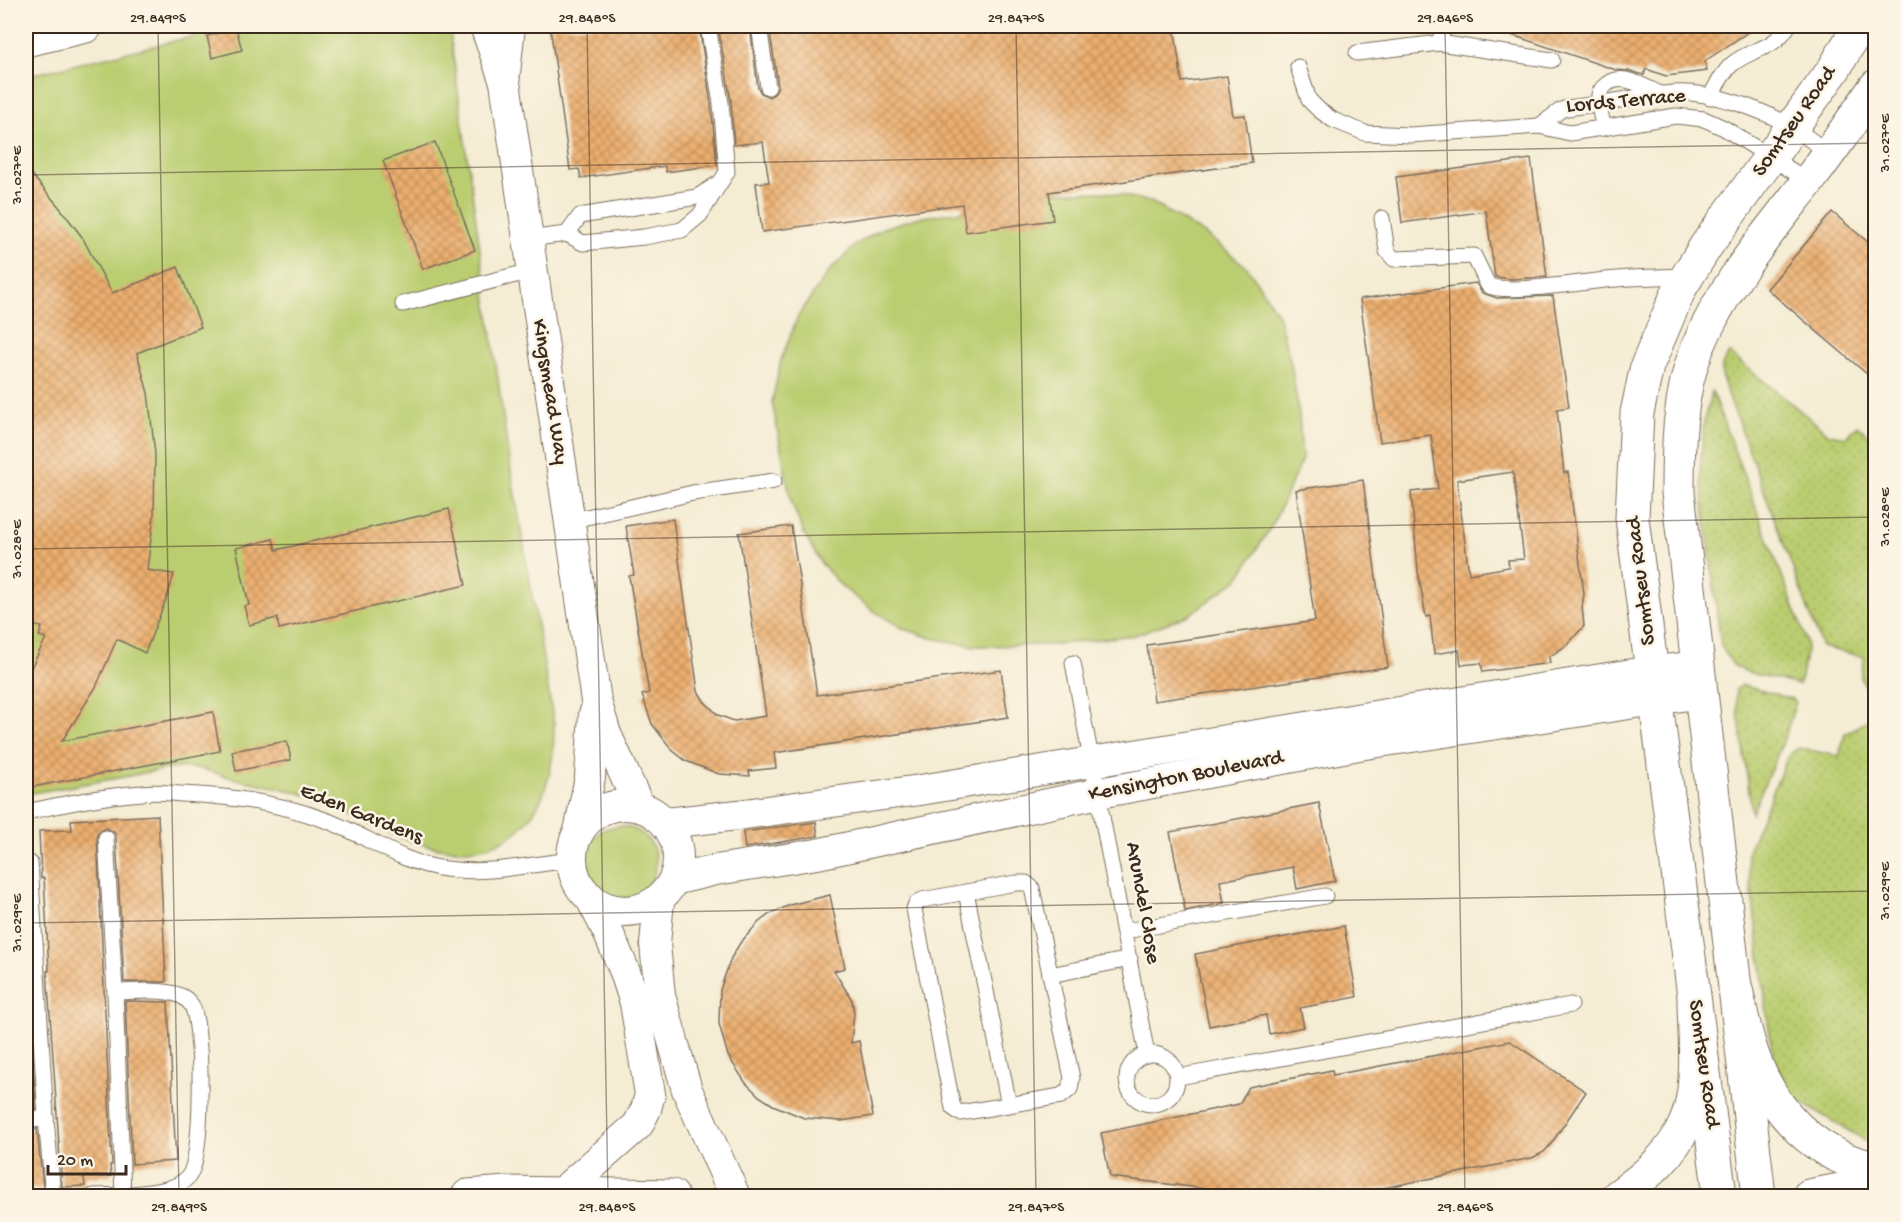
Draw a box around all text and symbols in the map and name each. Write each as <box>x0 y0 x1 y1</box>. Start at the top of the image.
text: 29.849°S <box>130 10 186 28</box>
text: 29.848°S <box>559 10 615 28</box>
text: 29.847°S <box>988 10 1044 28</box>
text: 29.846°S <box>1417 10 1473 28</box>
street label: Somtseu Road <box>1747 60 1844 182</box>
street label: Lords Terrace <box>1565 84 1687 120</box>
text: 31.027°E <box>1877 113 1895 173</box>
text: 31.027°E <box>9 145 27 205</box>
street label: Kingsmead Way <box>525 317 573 467</box>
text: 31.028°E <box>1877 487 1895 547</box>
street label: Somtseu Road <box>1621 513 1663 647</box>
text: 31.028°E <box>9 519 27 579</box>
street label: Kensington Boulevard <box>1087 745 1288 809</box>
street label: Eden Gardens <box>296 779 427 852</box>
street label: Arundel Close <box>1118 840 1166 967</box>
text: 31.029°E <box>1877 861 1895 921</box>
text: 31.029°E <box>9 893 27 953</box>
street label: Somtseu Road <box>1681 998 1725 1132</box>
scale bar <box>48 1138 126 1176</box>
text: 20 m <box>57 1151 93 1172</box>
text: 29.849°S <box>151 1199 207 1217</box>
text: 29.848°S <box>579 1199 635 1217</box>
text: 29.847°S <box>1008 1199 1064 1217</box>
text: 29.846°S <box>1437 1199 1493 1217</box>

